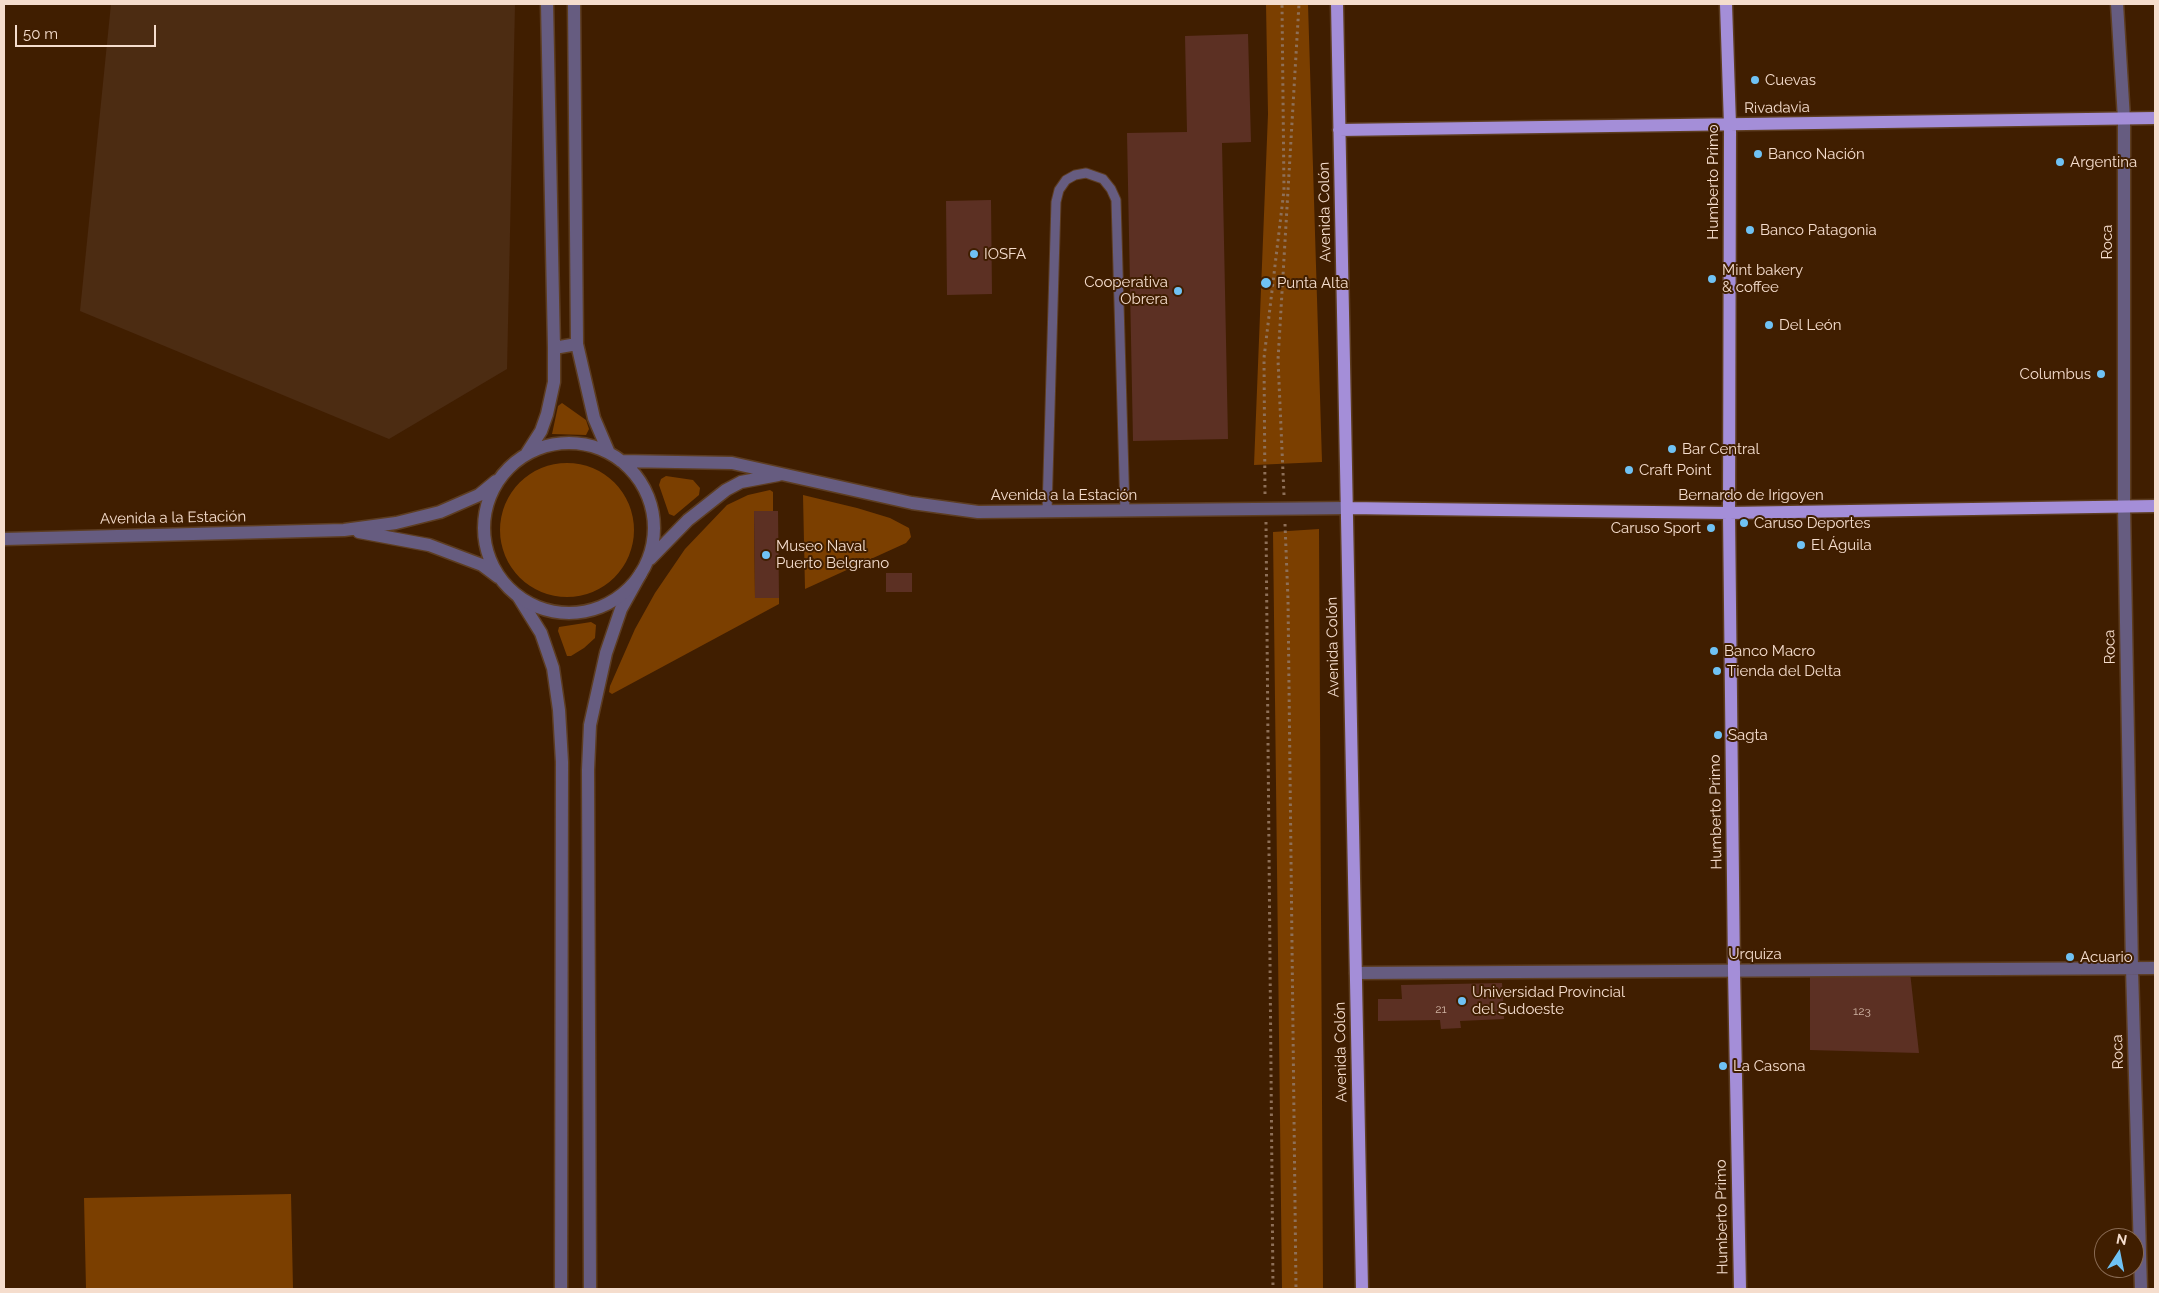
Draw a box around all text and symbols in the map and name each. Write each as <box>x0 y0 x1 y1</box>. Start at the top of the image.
scale bar <box>18 15 159 47</box>
text: 50 m <box>23 25 58 43</box>
place label: Cuevas <box>1765 71 1816 89</box>
marker: Cuevas <box>1749 74 1761 86</box>
street label: Rivadavia <box>1744 98 1810 118</box>
street label: Humberto Primo <box>1704 124 1722 240</box>
place label: Banco Nación <box>1768 145 1865 163</box>
marker: Banco Nación <box>1752 148 1764 160</box>
place label: Argentina <box>2070 153 2137 171</box>
marker: Argentina <box>2054 156 2066 168</box>
street label: Avenida Colón <box>1315 162 1335 262</box>
place label: Banco Patagonia <box>1760 221 1877 239</box>
marker: Banco Patagonia <box>1744 224 1756 236</box>
street label: Roca <box>2098 225 2116 259</box>
place label: IOSFA <box>984 245 1026 263</box>
marker: IOSFA <box>968 248 980 260</box>
place label: Mint bakery & coffee <box>1722 261 1803 296</box>
place label: Cooperativa Obrera <box>1084 273 1168 308</box>
marker: Mint bakery & coffee <box>1706 273 1718 285</box>
place label: Punta Alta <box>1277 274 1348 292</box>
marker: Punta Alta <box>1259 276 1273 290</box>
marker: Cooperativa Obrera <box>1172 285 1184 297</box>
place label: Del León <box>1779 316 1841 334</box>
marker: Del León <box>1763 319 1775 331</box>
place label: Columbus <box>2020 365 2091 383</box>
marker: Columbus <box>2095 368 2107 380</box>
place label: Bar Central <box>1682 440 1760 458</box>
marker: Bar Central <box>1666 443 1678 455</box>
place label: Craft Point <box>1639 461 1712 479</box>
marker: Craft Point <box>1623 464 1635 476</box>
street label: Avenida a la Estación <box>991 486 1137 504</box>
street label: Bernardo de Irigoyen <box>1678 486 1824 504</box>
street label: Avenida a la Estación <box>100 508 246 528</box>
place label: Caruso Deportes <box>1754 514 1871 532</box>
marker: Caruso Deportes <box>1738 517 1750 529</box>
place label: Caruso Sport <box>1611 519 1701 537</box>
marker: Caruso Sport <box>1705 522 1717 534</box>
place label: El Águila <box>1811 536 1872 554</box>
place label: Museo Naval Puerto Belgrano <box>776 537 889 572</box>
marker: El Águila <box>1795 539 1807 551</box>
marker: Museo Naval Puerto Belgrano <box>760 549 772 561</box>
street label: Avenida Colón <box>1323 597 1343 697</box>
street label: Roca <box>2101 629 2119 665</box>
place label: Banco Macro <box>1724 642 1815 660</box>
marker: Banco Macro <box>1708 645 1720 657</box>
place label: Tienda del Delta <box>1727 662 1841 680</box>
marker: Tienda del Delta <box>1711 665 1723 677</box>
place label: Sagta <box>1728 726 1768 744</box>
marker: Sagta <box>1712 729 1724 741</box>
street label: Humberto Primo <box>1706 754 1726 870</box>
street label: Urquiza <box>1728 945 1782 963</box>
place label: Acuario <box>2080 948 2133 966</box>
marker: Acuario <box>2064 951 2076 963</box>
place label: Universidad Provincial del Sudoeste <box>1472 983 1625 1018</box>
marker: Universidad Provincial del Sudoeste <box>1456 995 1468 1007</box>
street label: Avenida Colón <box>1331 1002 1351 1102</box>
house number: 21 <box>1435 1002 1447 1016</box>
house number: 123 <box>1853 1004 1871 1018</box>
street label: Roca <box>2108 1034 2128 1070</box>
place label: La Casona <box>1733 1057 1805 1075</box>
marker: La Casona <box>1717 1060 1729 1072</box>
street label: Humberto Primo <box>1712 1159 1732 1275</box>
north arrow <box>2094 1228 2144 1278</box>
text: N <box>2115 1230 2128 1248</box>

